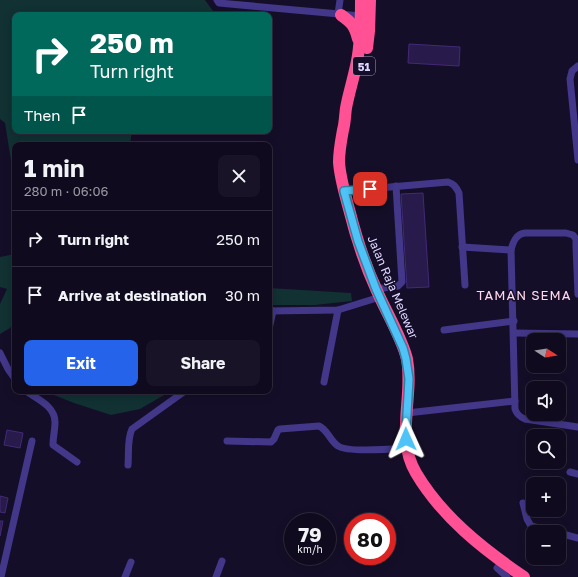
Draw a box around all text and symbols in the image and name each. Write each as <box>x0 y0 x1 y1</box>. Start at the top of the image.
text: 250 m <box>90 26 174 59</box>
icon: right <box>24 28 76 80</box>
road number: 51 <box>353 57 375 75</box>
text: Turn right <box>90 60 174 82</box>
icon: arrive <box>68 104 90 126</box>
text: Then <box>24 106 60 124</box>
text: 1 min <box>24 153 84 182</box>
button: close <box>218 155 260 197</box>
pin <box>353 172 387 206</box>
icon: arrive <box>359 178 381 200</box>
text: 280 m · 06:06 <box>24 183 108 199</box>
icon: right <box>24 228 46 250</box>
text: Turn right <box>58 230 129 248</box>
text: 250 m <box>216 230 260 248</box>
street label: Jalan Raja Melewar <box>364 233 422 341</box>
icon: arrive <box>24 284 46 306</box>
text: Arrive at destination <box>58 286 207 304</box>
text: 30 m <box>225 286 260 304</box>
district label: TAMAN SEMA <box>477 287 571 303</box>
north arrow <box>526 333 566 373</box>
map controls <box>526 333 566 565</box>
button: Exit <box>24 340 138 386</box>
button: Share <box>146 340 260 386</box>
button: sound <box>526 381 566 421</box>
position arrow <box>385 418 427 460</box>
button: search <box>526 429 566 469</box>
button: + <box>526 477 566 517</box>
speed limit sign: 80 <box>344 513 396 565</box>
text: 79 <box>298 522 322 546</box>
button: − <box>526 525 566 565</box>
text: km/h <box>297 543 323 555</box>

